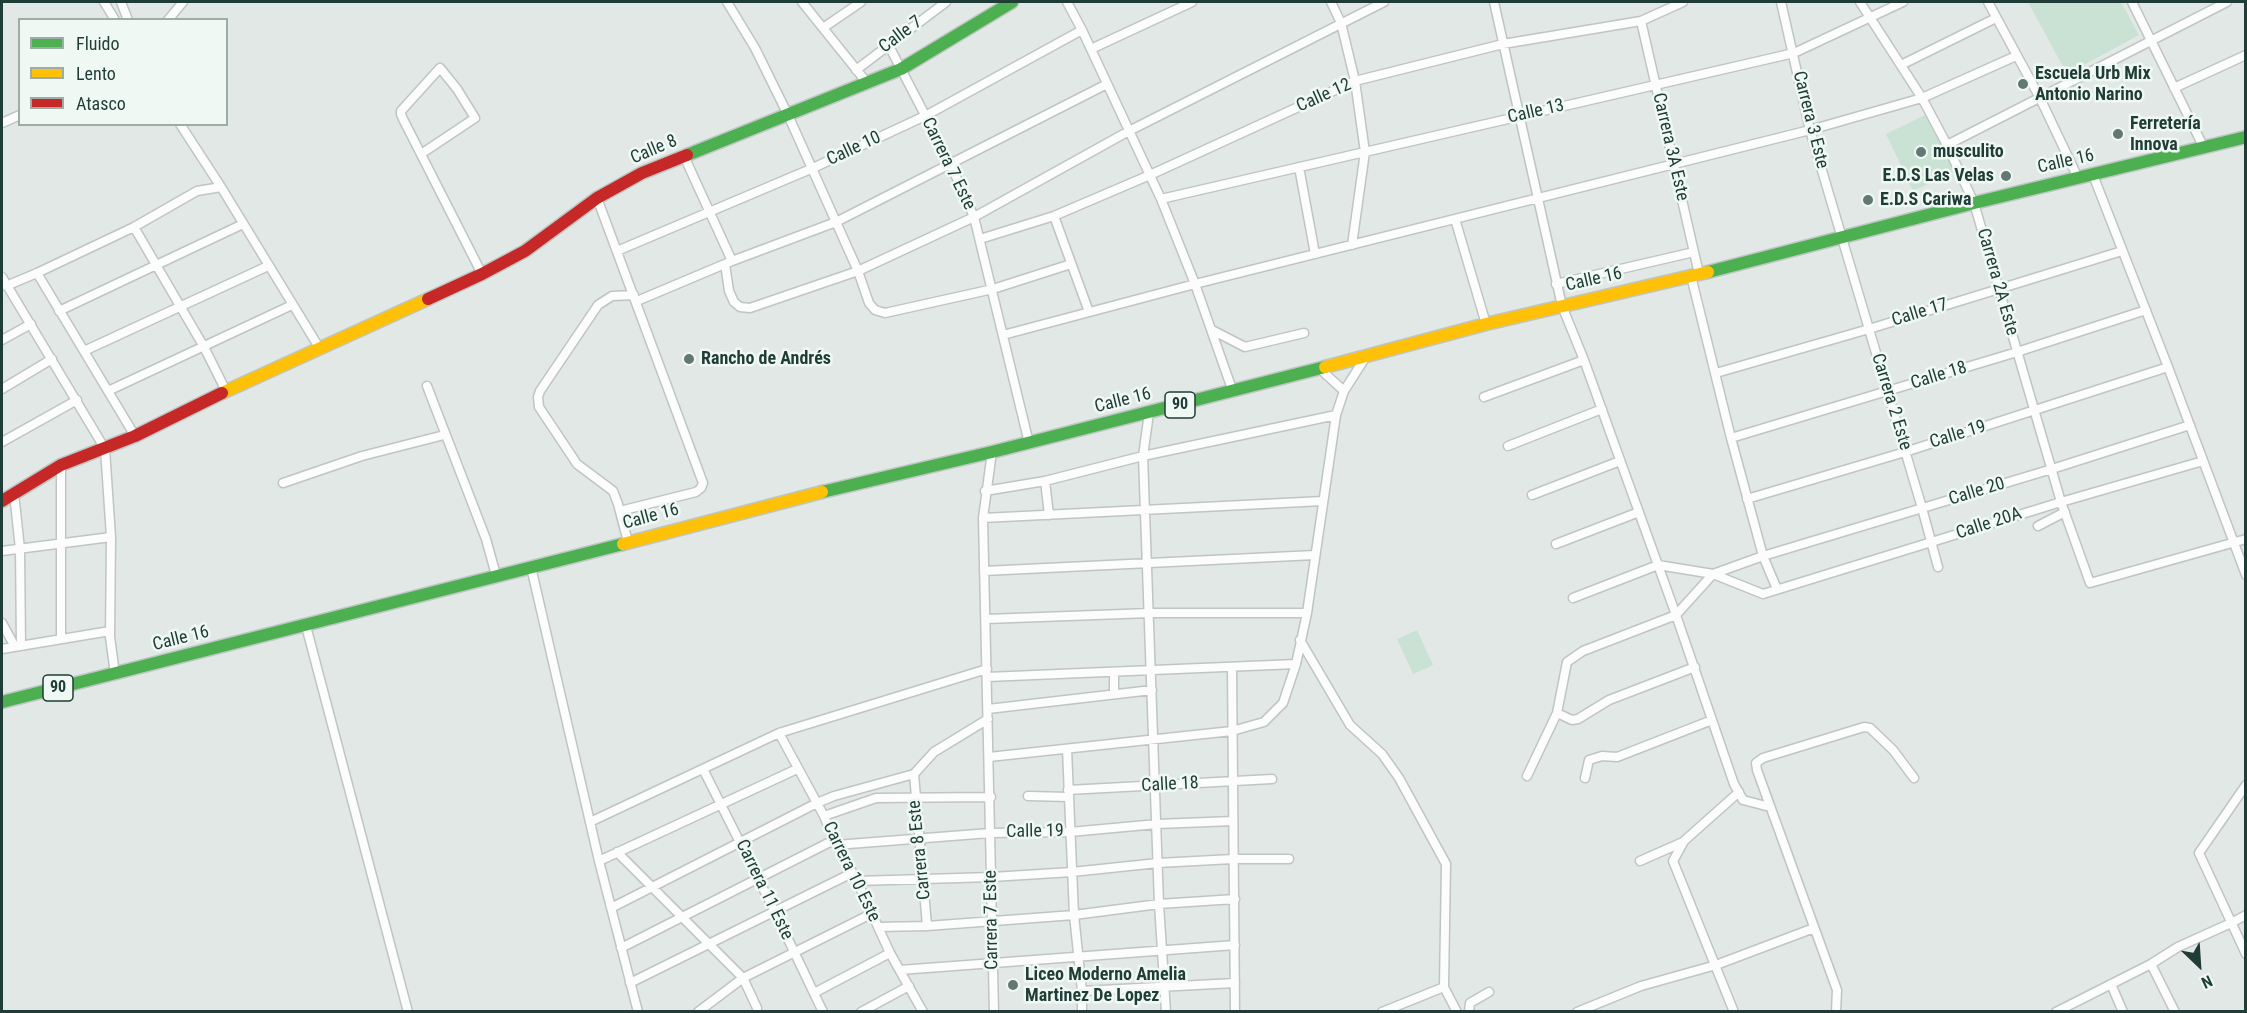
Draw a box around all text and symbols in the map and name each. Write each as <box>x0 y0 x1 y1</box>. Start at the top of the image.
street label: Calle 7 <box>875 12 927 58</box>
legend <box>18 18 228 126</box>
text: Fluido <box>76 33 120 54</box>
text: Lento <box>76 63 116 84</box>
place label: Escuela Urb Mix Antonio Narino <box>2035 63 2151 106</box>
street label: Carrera 3 Este <box>1787 69 1833 171</box>
street label: Calle 12 <box>1293 74 1355 118</box>
marker: Escuela Urb Mix Antonio Narino <box>2016 77 2030 91</box>
street label: Carrera 3A Este <box>1647 91 1693 203</box>
text: Atasco <box>76 93 126 114</box>
street label: Calle 13 <box>1506 95 1566 129</box>
place label: Ferretería Innova <box>2130 113 2201 156</box>
street label: Carrera 7 Este <box>916 114 980 214</box>
street label: Calle 10 <box>823 127 885 171</box>
marker: Ferretería Innova <box>2111 127 2125 141</box>
street label: Calle 8 <box>627 131 681 169</box>
place label: musculito <box>1933 141 2004 163</box>
marker: musculito <box>1914 145 1928 159</box>
street label: Calle 16 <box>2036 145 2096 179</box>
place label: E.D.S Las Velas <box>1883 165 1994 187</box>
marker: E.D.S Las Velas <box>1999 169 2013 183</box>
place label: E.D.S Cariwa <box>1880 189 1971 211</box>
marker: E.D.S Cariwa <box>1861 193 1875 207</box>
street label: Carrera 2A Este <box>1971 226 2023 338</box>
street label: Calle 16 <box>1564 263 1624 297</box>
street label: Calle 17 <box>1889 294 1951 332</box>
place label: Rancho de Andrés <box>701 348 831 370</box>
street label: Carrera 2 Este <box>1866 351 1916 453</box>
marker: Rancho de Andrés <box>682 352 696 366</box>
street label: Calle 18 <box>1908 357 1970 395</box>
street label: Calle 16 <box>1093 384 1153 418</box>
road number: 90 <box>1165 392 1195 418</box>
street label: Calle 19 <box>1927 416 1989 454</box>
street label: Calle 20 <box>1946 473 2008 511</box>
street label: Calle 16 <box>620 499 682 535</box>
street label: Calle 20A <box>1953 503 2025 545</box>
street label: Calle 16 <box>151 622 211 656</box>
road number: 90 <box>43 675 73 701</box>
street label: Calle 18 <box>1141 773 1199 797</box>
street label: Carrera 8 Este <box>904 799 936 901</box>
street label: Carrera 10 Este <box>817 818 885 926</box>
street label: Calle 19 <box>1006 821 1064 843</box>
street label: Carrera 11 Este <box>730 836 798 944</box>
street label: Carrera 7 Este <box>980 870 1004 970</box>
north arrow <box>2169 935 2229 995</box>
place label: Liceo Moderno Amelia Martinez De Lopez <box>1025 964 1186 1006</box>
text: N <box>2198 971 2215 992</box>
marker: Liceo Moderno Amelia Martinez De Lopez <box>1006 978 1020 992</box>

